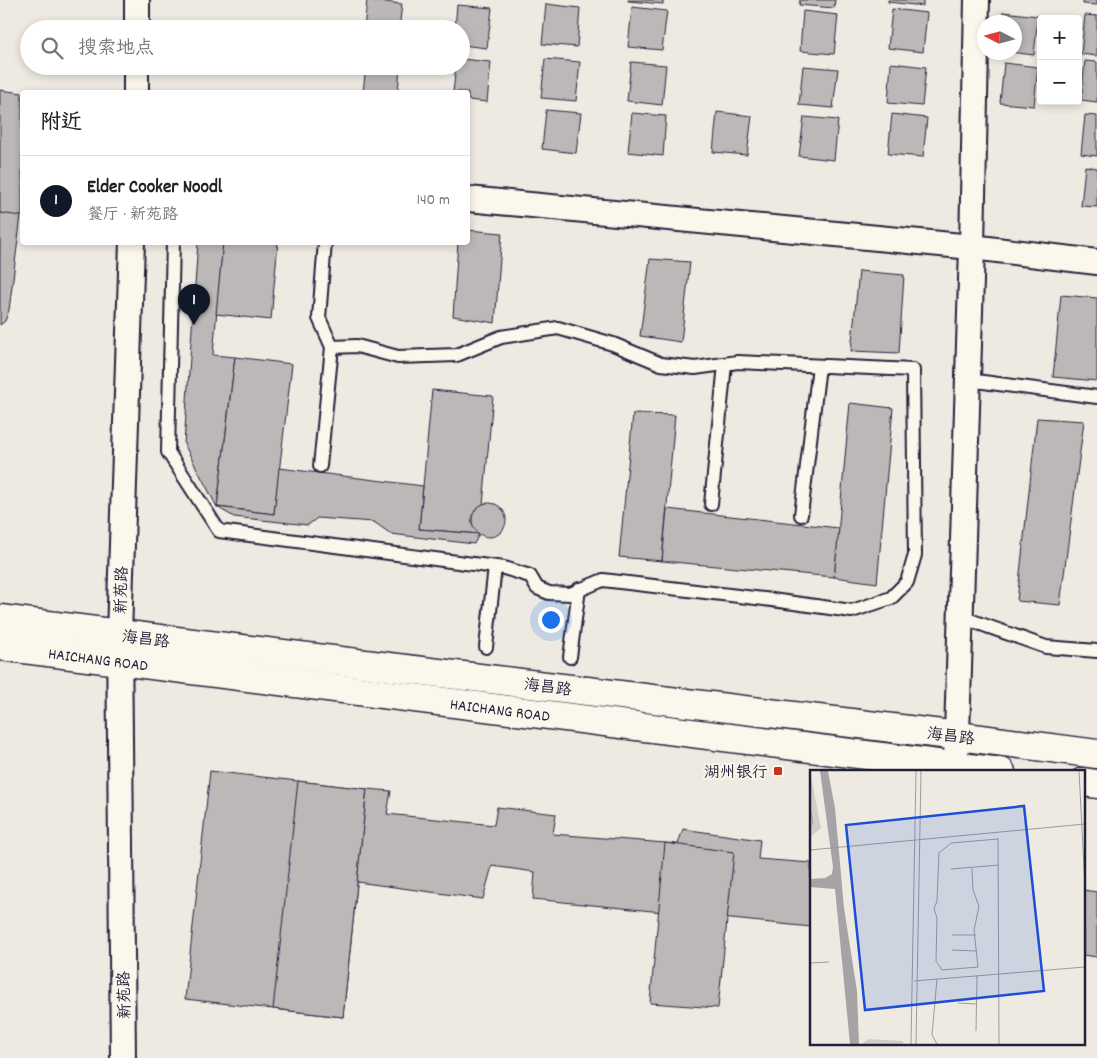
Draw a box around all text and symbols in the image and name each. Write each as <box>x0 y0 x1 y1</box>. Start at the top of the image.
north arrow <box>977 15 1022 60</box>
map controls <box>1037 15 1082 105</box>
button: + <box>1037 15 1082 60</box>
search box <box>20 20 470 75</box>
icon: search <box>38 34 66 62</box>
text: 搜索地点 <box>78 36 154 63</box>
button: − <box>1037 60 1082 105</box>
text: 附近 <box>40 109 82 139</box>
text: Elder Cooker Noodl <box>87 175 222 202</box>
text: 1 <box>54 189 58 212</box>
text: 140 m <box>416 189 450 212</box>
text: 餐厅 · 新苑路 <box>87 204 178 227</box>
pin: 1 <box>178 284 210 325</box>
street label: 新苑路 <box>110 566 135 614</box>
your location <box>538 607 564 633</box>
street label: 海昌路 <box>120 626 171 655</box>
street label: HAICHANG ROAD <box>47 643 149 679</box>
street label: 海昌路 <box>522 674 573 703</box>
street label: HAICHANG ROAD <box>448 694 551 729</box>
street label: 海昌路 <box>925 723 976 752</box>
place label: 湖州银行 <box>704 762 768 785</box>
marker: 湖州银行 <box>772 765 784 777</box>
inset map <box>810 770 1084 1046</box>
street label: 新苑路 <box>114 971 137 1019</box>

